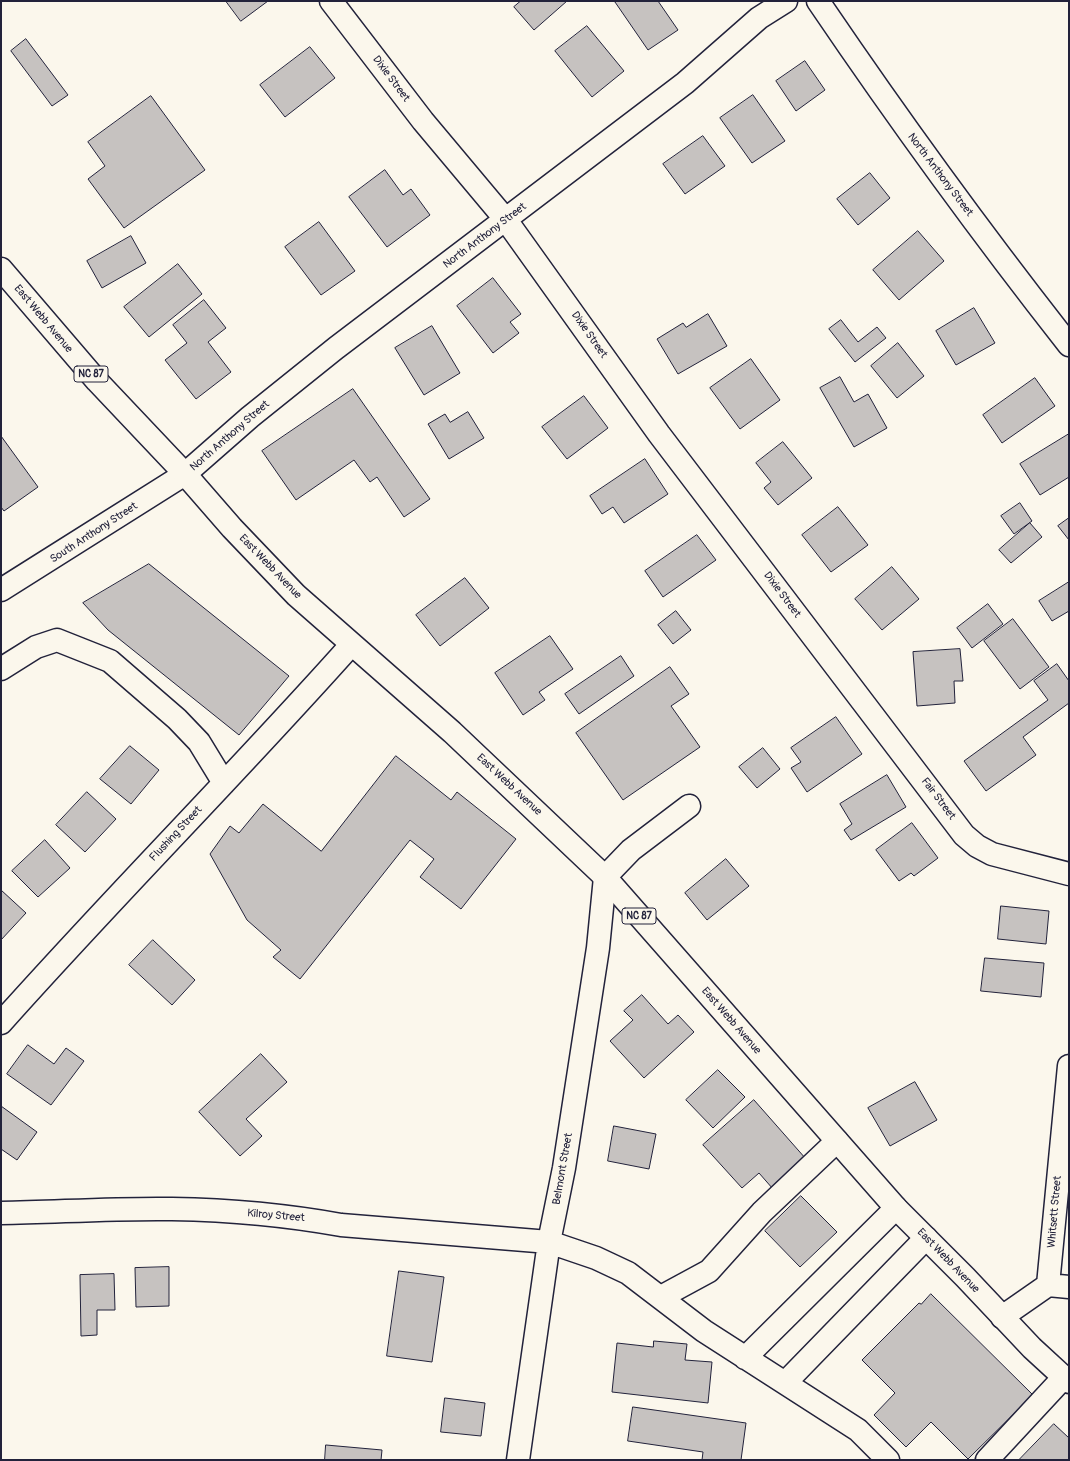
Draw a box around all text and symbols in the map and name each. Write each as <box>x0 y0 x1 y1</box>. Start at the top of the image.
street label: Dixie Street <box>369 53 413 105</box>
street label: North Anthony Street <box>904 131 976 219</box>
street label: North Anthony Street <box>441 200 529 272</box>
street label: East Webb Avenue <box>11 282 75 356</box>
street label: Dixie Street <box>568 309 610 361</box>
road number: NC 87 <box>74 366 108 382</box>
street label: North Anthony Street <box>188 398 272 474</box>
street label: South Anthony Street <box>48 500 140 566</box>
street label: East Webb Avenue <box>236 532 304 602</box>
street label: Dixie Street <box>760 569 804 621</box>
street label: East Webb Avenue <box>474 751 544 819</box>
street label: Fair Street <box>918 775 958 823</box>
street label: Flushing Street <box>147 804 205 864</box>
road number: NC 87 <box>622 908 656 924</box>
street label: East Webb Avenue <box>698 985 764 1057</box>
street label: Belmont Street <box>550 1132 576 1206</box>
street label: Whitsett Street <box>1045 1175 1065 1249</box>
street label: Kilroy Street <box>247 1207 305 1225</box>
street label: East Webb Avenue <box>914 1226 982 1296</box>

